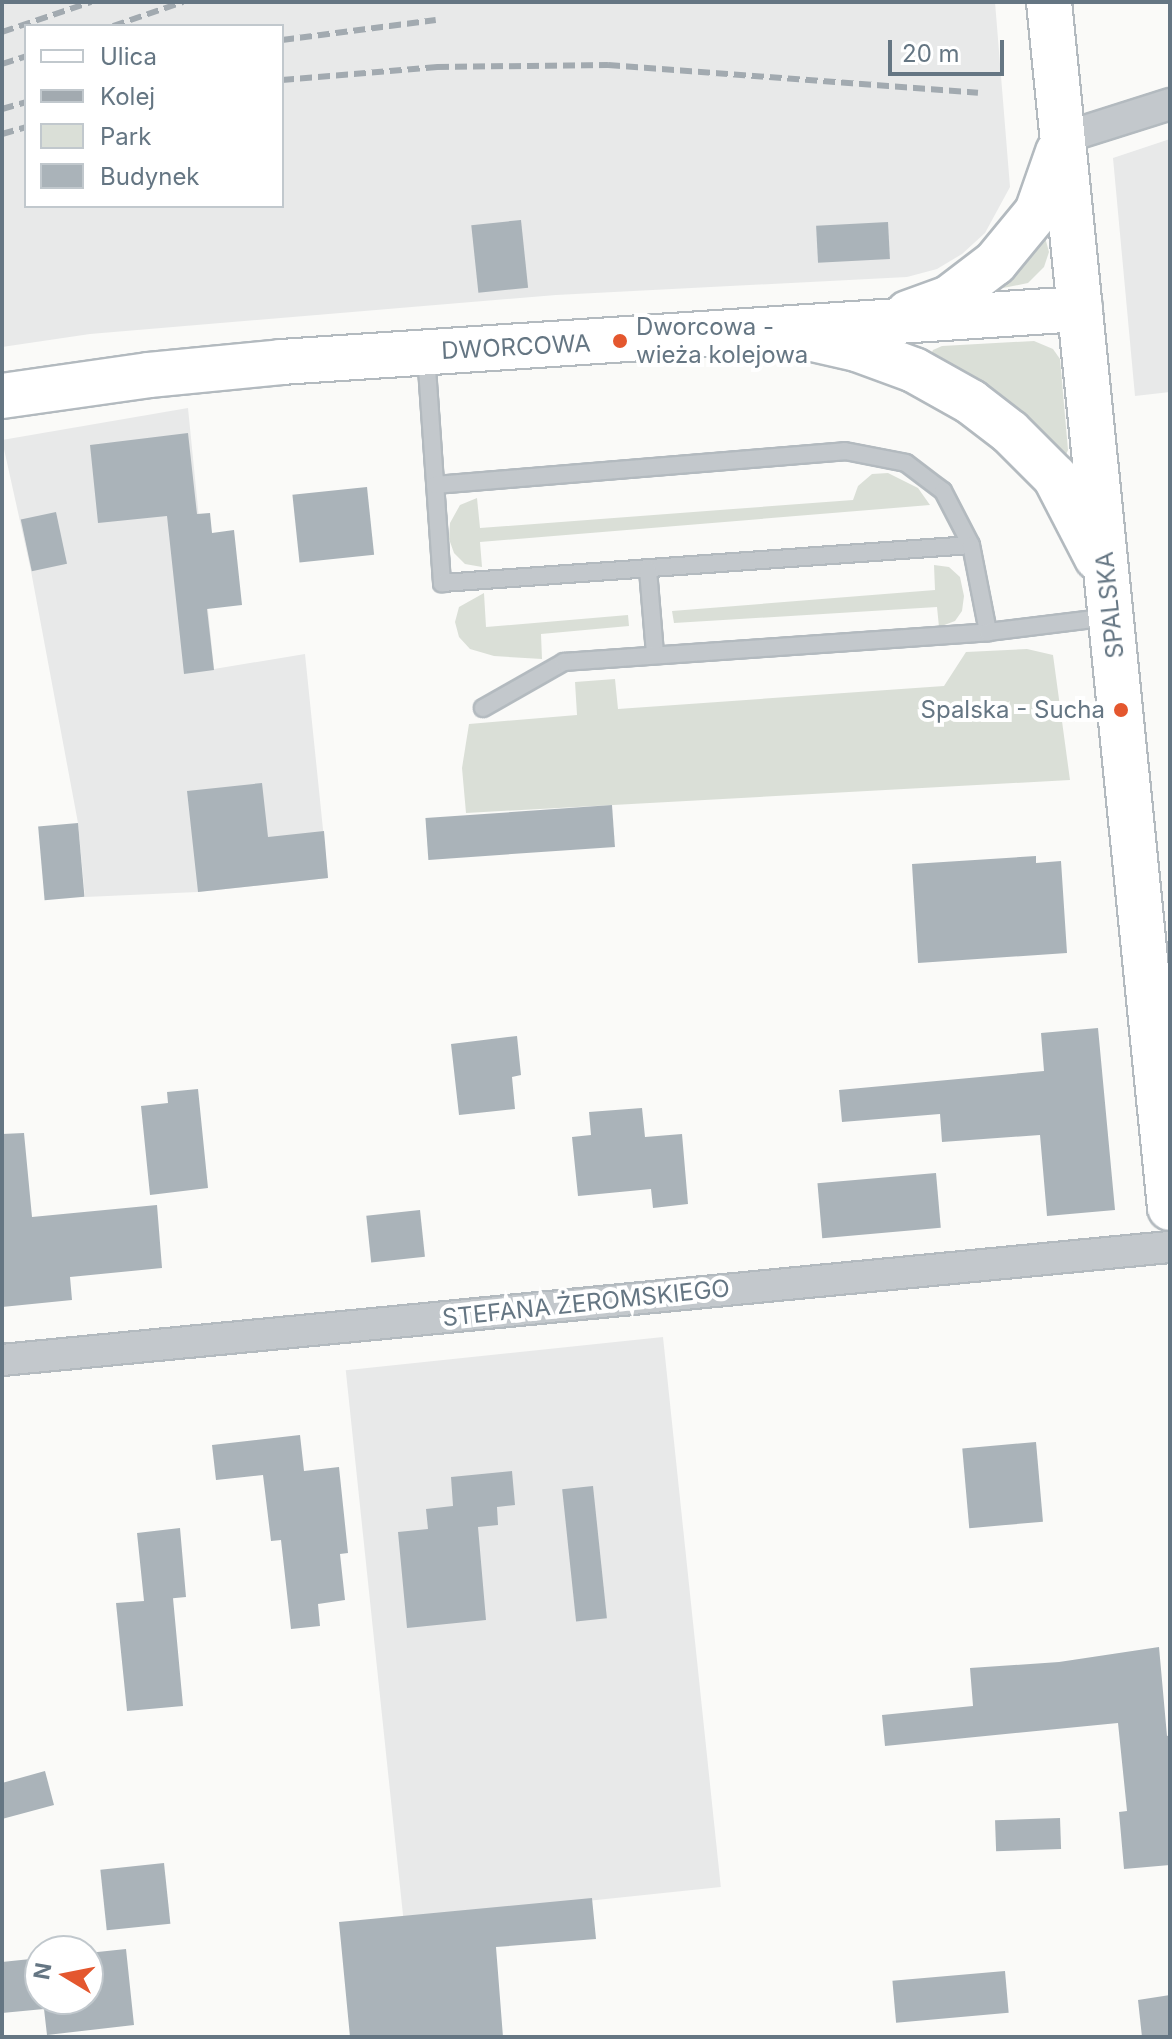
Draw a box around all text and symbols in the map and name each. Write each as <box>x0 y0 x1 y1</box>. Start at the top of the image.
legend <box>24 24 284 208</box>
scale bar <box>892 24 1008 74</box>
text: 20 m <box>902 39 960 68</box>
text: Ulica <box>100 42 157 71</box>
text: Kolej <box>100 82 155 111</box>
text: Park <box>100 122 151 151</box>
text: Budynek <box>100 162 200 191</box>
place label: Dworcowa - wieża kolejowa <box>636 313 808 369</box>
street label: DWORCOWA <box>441 329 591 365</box>
marker: Dworcowa - wieża kolejowa <box>611 332 629 350</box>
street label: SPALSKA <box>1090 550 1130 660</box>
place label: Spalska - Sucha <box>921 696 1105 724</box>
marker: Spalska - Sucha <box>1112 701 1130 719</box>
street label: STEFANA ŻEROMSKIEGO <box>441 1274 731 1332</box>
north arrow <box>24 1935 104 2015</box>
text: N <box>28 1961 57 1982</box>

